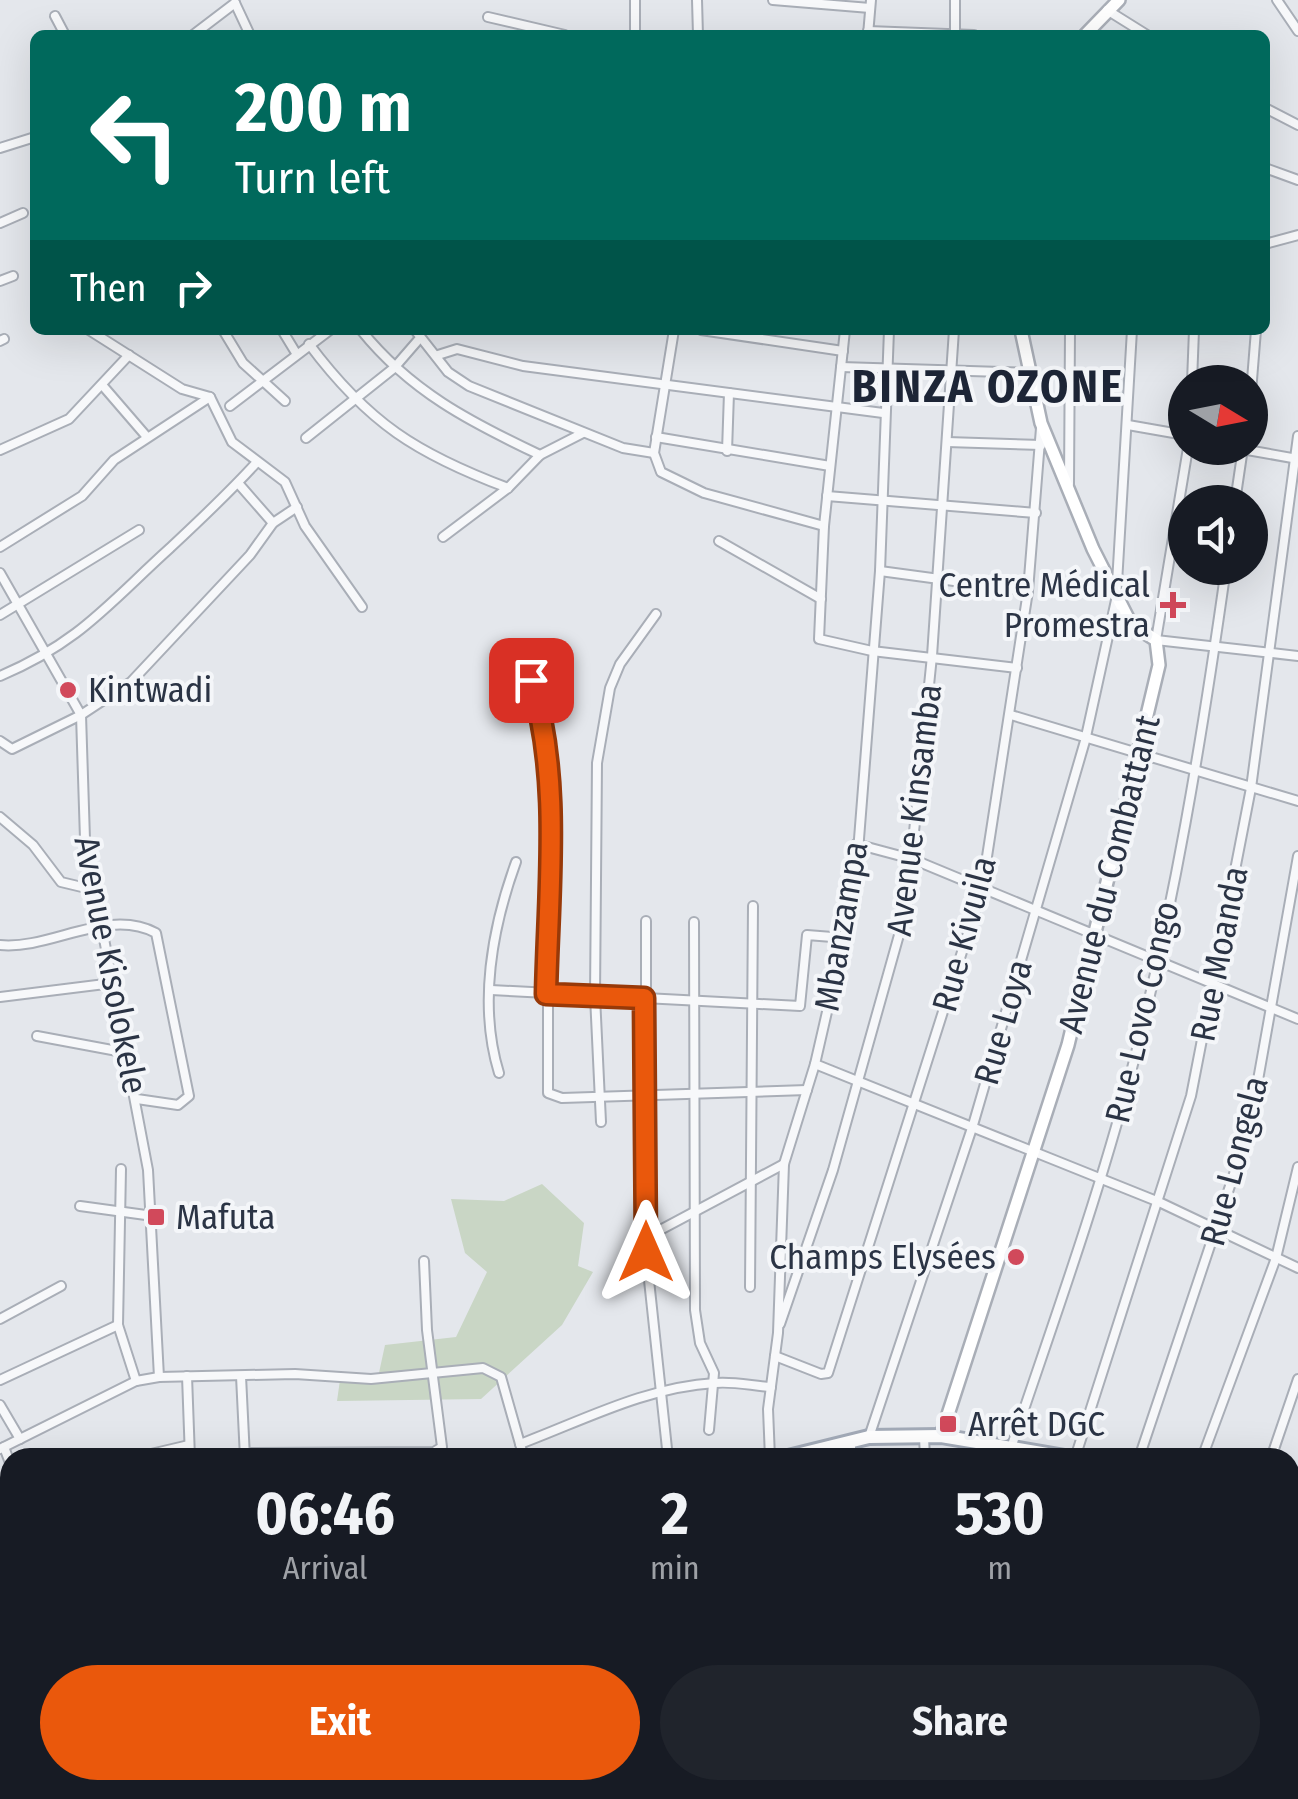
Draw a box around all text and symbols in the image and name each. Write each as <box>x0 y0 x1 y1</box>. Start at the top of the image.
text: 200 m <box>235 66 412 150</box>
icon: left <box>70 70 200 200</box>
text: Turn left <box>235 151 390 205</box>
icon: right <box>166 260 221 315</box>
text: Then <box>70 265 146 311</box>
district label: BINZA OZONE <box>852 360 1124 414</box>
north arrow <box>1168 365 1268 465</box>
map controls <box>1168 365 1268 585</box>
button: sound <box>1168 485 1268 585</box>
place label: Centre Médical Promestra <box>939 564 1150 646</box>
marker: Centre Médical Promestra <box>1160 592 1186 618</box>
pin <box>489 638 574 723</box>
icon: arrive <box>504 653 559 708</box>
place label: Kintwadi <box>88 669 212 711</box>
marker: Kintwadi <box>57 679 79 701</box>
street label: Avenue Kinsamba <box>878 682 950 938</box>
street label: Avenue du Combattant <box>1049 710 1169 1037</box>
street label: Avenue Kisolokele <box>65 833 157 1097</box>
street label: Mbanzampa <box>805 838 877 1014</box>
street label: Rue Kivuila <box>923 852 1005 1016</box>
street label: Rue Moanda <box>1181 863 1257 1045</box>
street label: Rue Lovo Congo <box>1096 897 1188 1127</box>
street label: Rue Loya <box>965 955 1041 1089</box>
street label: Rue Longela <box>1191 1072 1277 1250</box>
place label: Mafuta <box>176 1196 275 1238</box>
position arrow <box>594 1200 698 1304</box>
marker: Mafuta <box>145 1206 167 1228</box>
place label: Champs Elysées <box>769 1236 996 1278</box>
marker: Champs Elysées <box>1005 1246 1027 1268</box>
place label: Arrêt DGC <box>968 1403 1105 1445</box>
marker: Arrêt DGC <box>937 1413 959 1435</box>
text: 06:46 <box>255 1478 395 1550</box>
text: 2 <box>661 1478 689 1550</box>
text: 530 <box>955 1478 1045 1550</box>
text: Arrival <box>283 1549 367 1587</box>
text: min <box>650 1549 700 1587</box>
text: m <box>988 1549 1012 1587</box>
button: Exit <box>40 1665 640 1780</box>
button: Share <box>660 1665 1260 1780</box>

